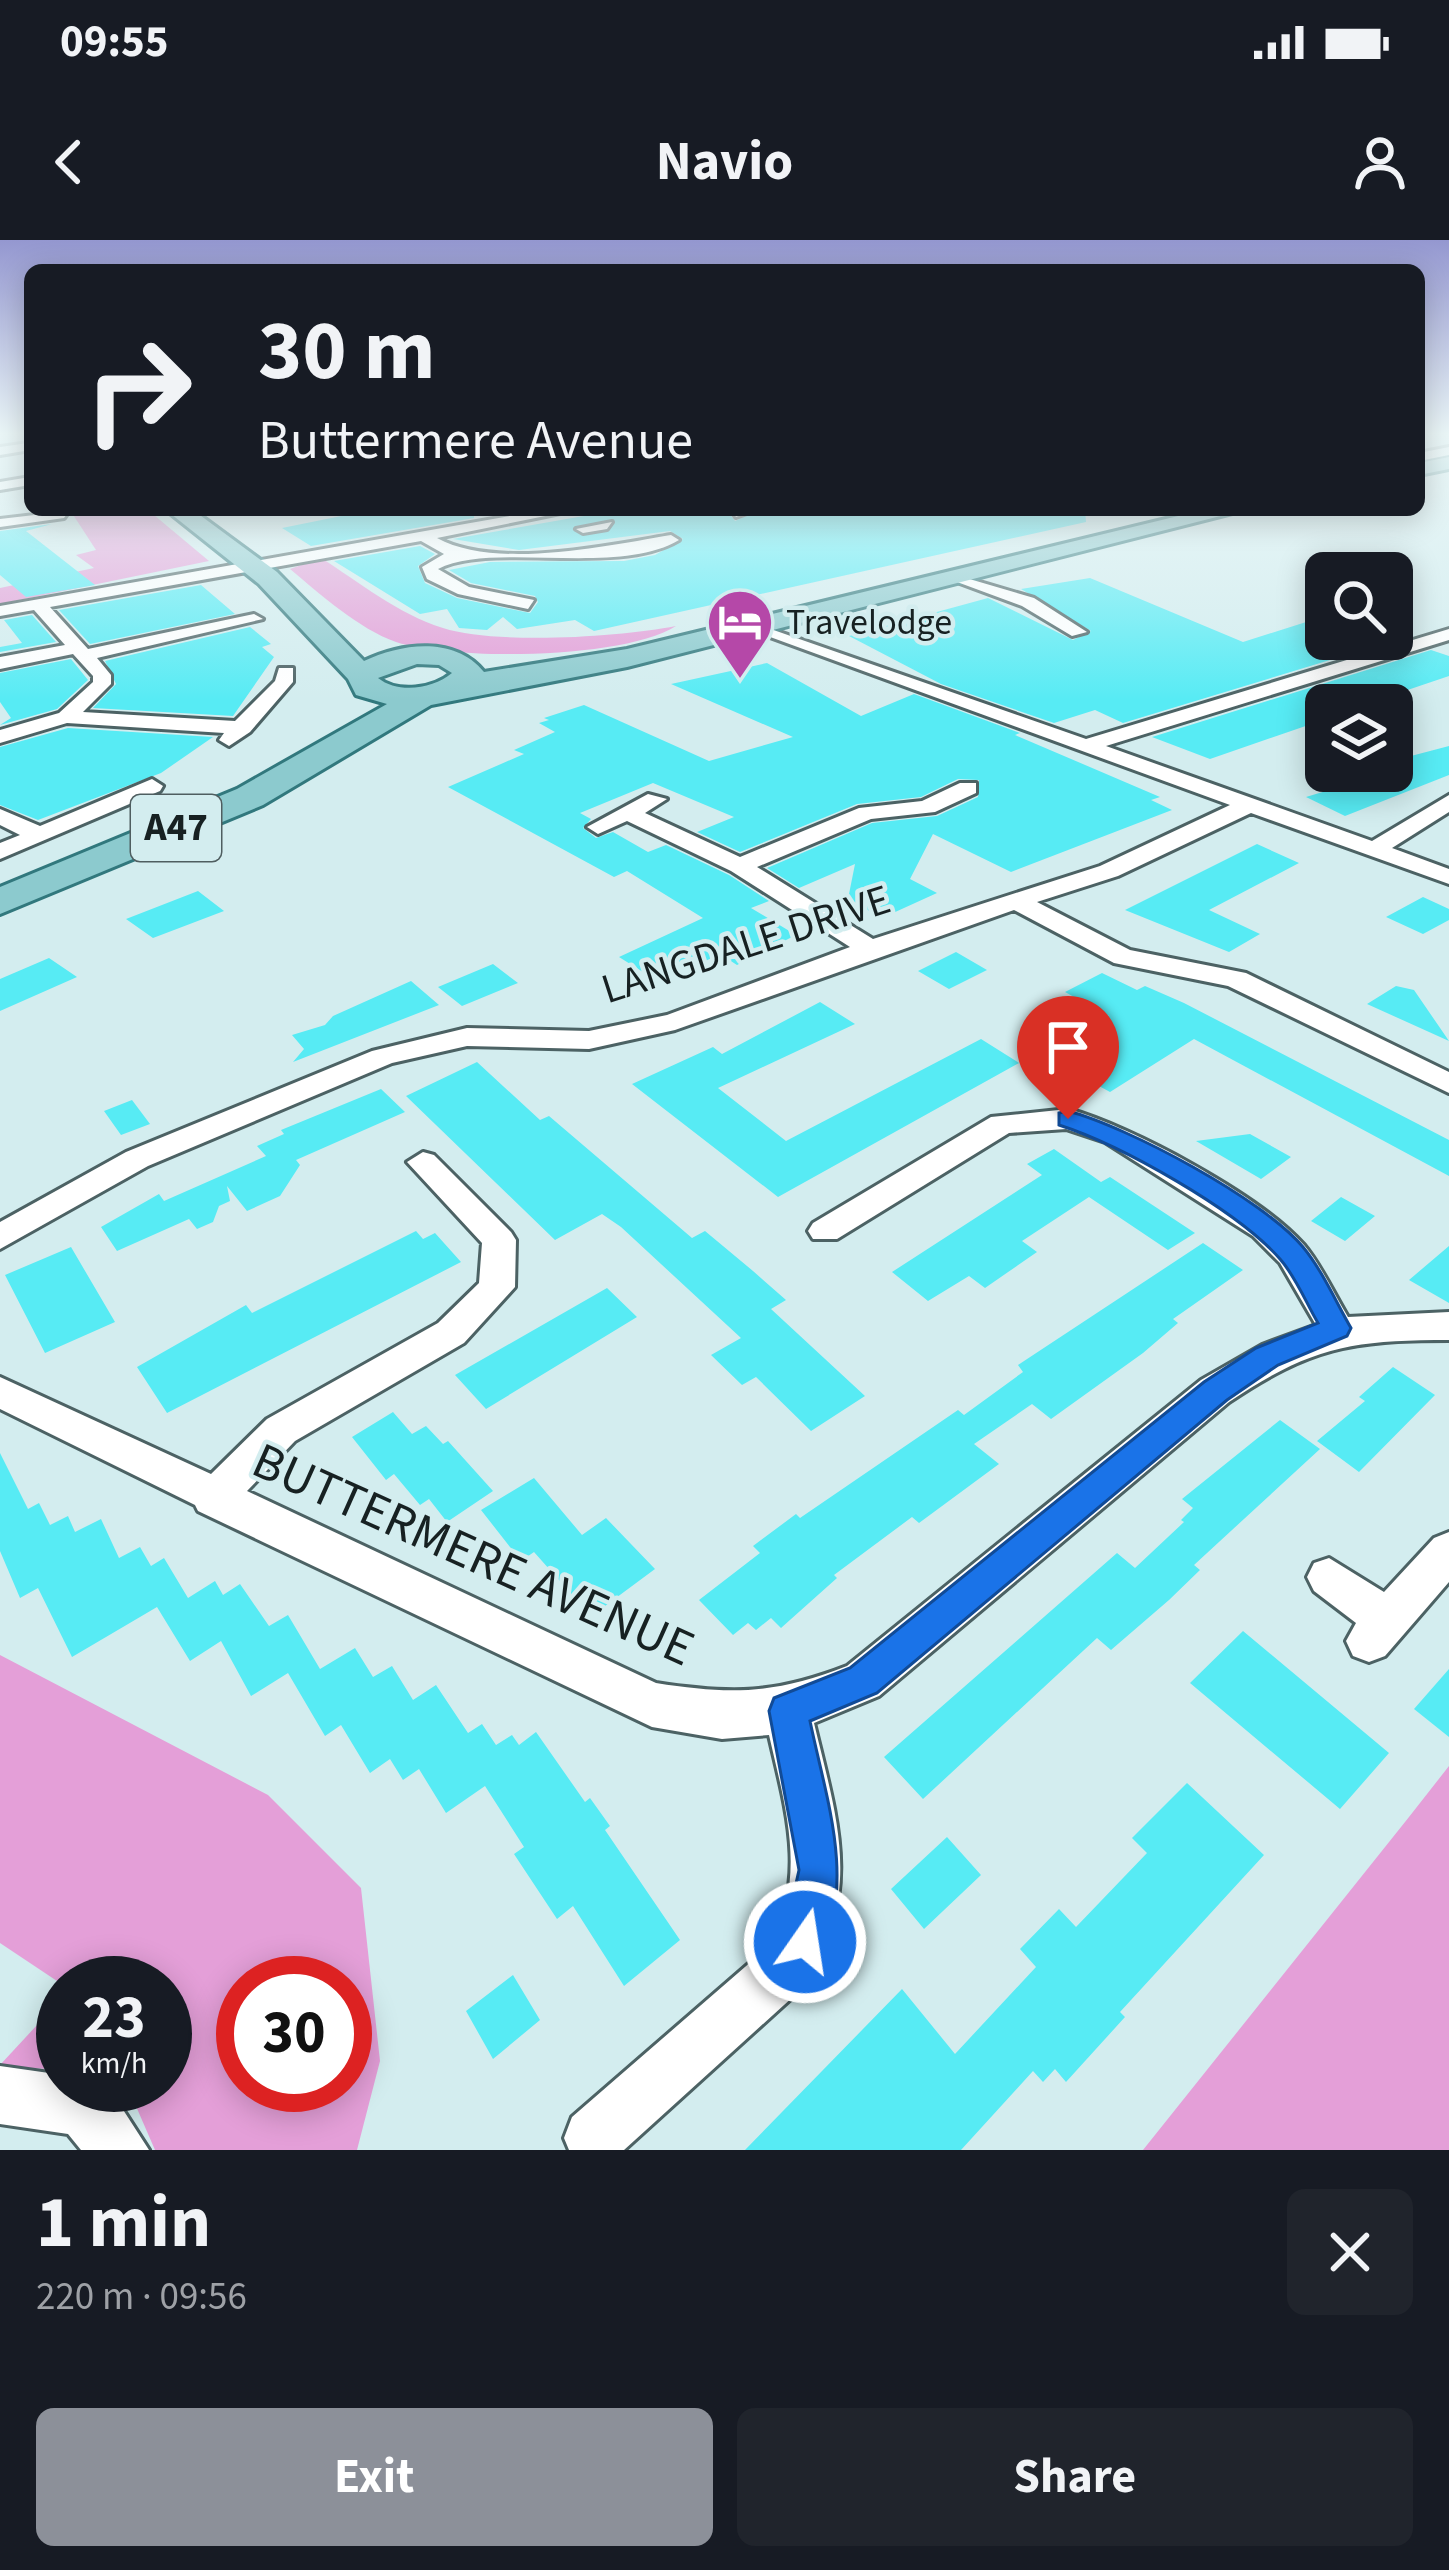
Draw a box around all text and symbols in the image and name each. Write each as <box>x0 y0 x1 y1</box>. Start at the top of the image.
text: 09:55 <box>60 10 169 74</box>
text: Navio <box>656 124 793 201</box>
icon: back <box>36 129 102 195</box>
icon: person <box>1347 129 1413 195</box>
text: 30 m <box>258 292 436 412</box>
icon: right <box>60 312 216 468</box>
text: Buttermere Avenue <box>258 403 693 480</box>
map controls <box>1305 552 1413 792</box>
button: search <box>1305 552 1413 660</box>
hotel icon: Travelodge <box>705 587 775 681</box>
place label: Travelodge <box>786 597 952 648</box>
button: layers <box>1305 684 1413 792</box>
road number: A47 <box>131 795 221 861</box>
street label: LANGDALE DRIVE <box>594 870 898 1020</box>
pin <box>1017 996 1119 1119</box>
icon: arrive <box>1035 1014 1101 1080</box>
street label: BUTTERMERE AVENUE <box>241 1425 705 1685</box>
position arrow <box>742 1879 868 2005</box>
speed limit sign: 30 <box>216 1956 372 2112</box>
text: 23 <box>82 1976 146 2061</box>
text: km/h <box>81 2042 147 2085</box>
text: 1 min <box>36 2172 211 2275</box>
button: close <box>1287 2189 1413 2315</box>
text: 220 m · 09:56 <box>36 2269 247 2325</box>
button: Exit <box>36 2408 713 2546</box>
button: Share <box>737 2408 1413 2546</box>

